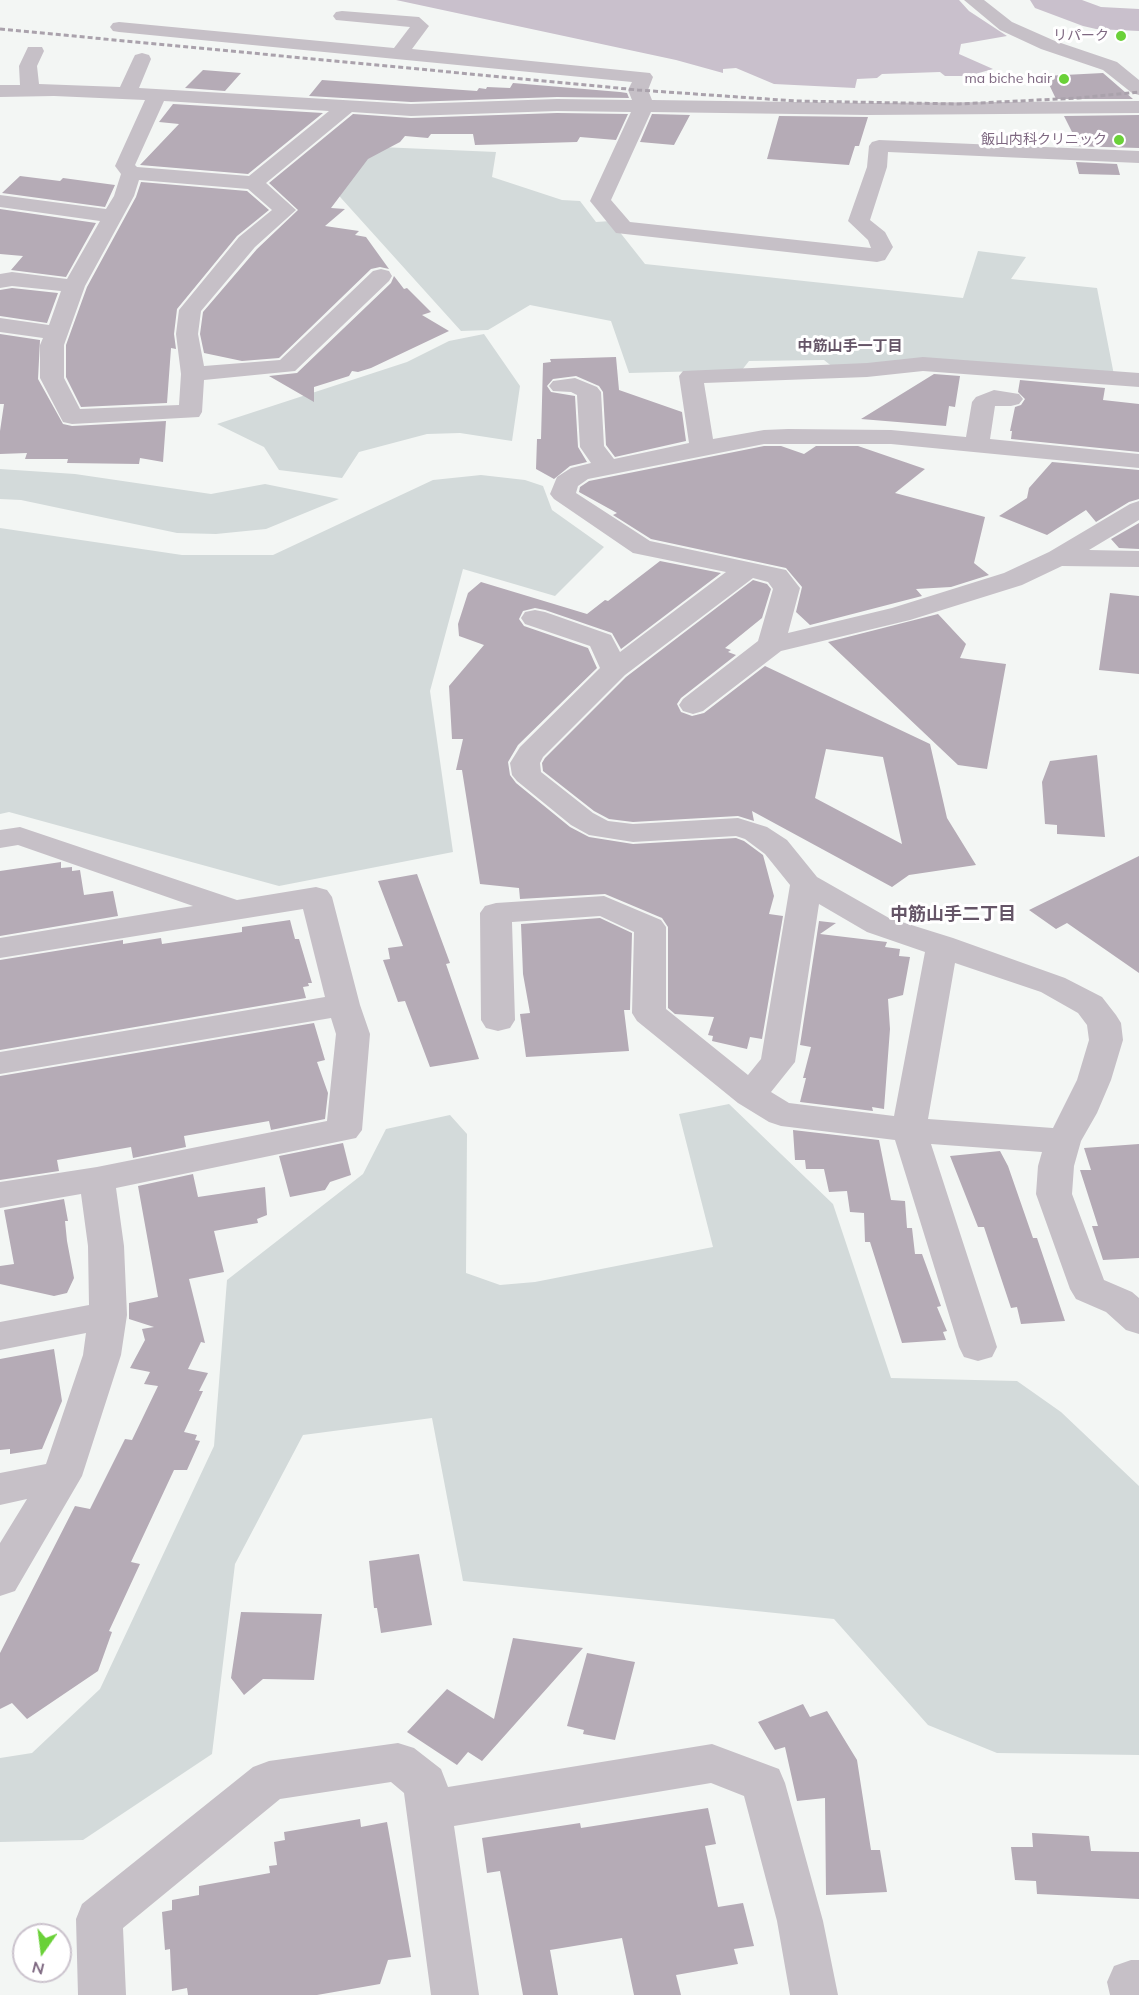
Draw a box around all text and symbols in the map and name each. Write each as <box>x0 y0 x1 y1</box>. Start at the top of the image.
place label: リパーク <box>1053 28 1109 44</box>
marker: リパーク <box>1114 29 1128 43</box>
place label: ma biche hair <box>965 71 1052 87</box>
marker: ma biche hair <box>1057 72 1071 86</box>
place label: 飯山内科クリニック <box>981 132 1107 148</box>
marker: 飯山内科クリニック <box>1112 133 1126 147</box>
district label: 中筋山手一丁目 <box>798 337 902 355</box>
district label: 中筋山手二丁目 <box>890 904 1016 926</box>
north arrow <box>12 1923 72 1983</box>
text: N <box>30 1957 46 1980</box>

